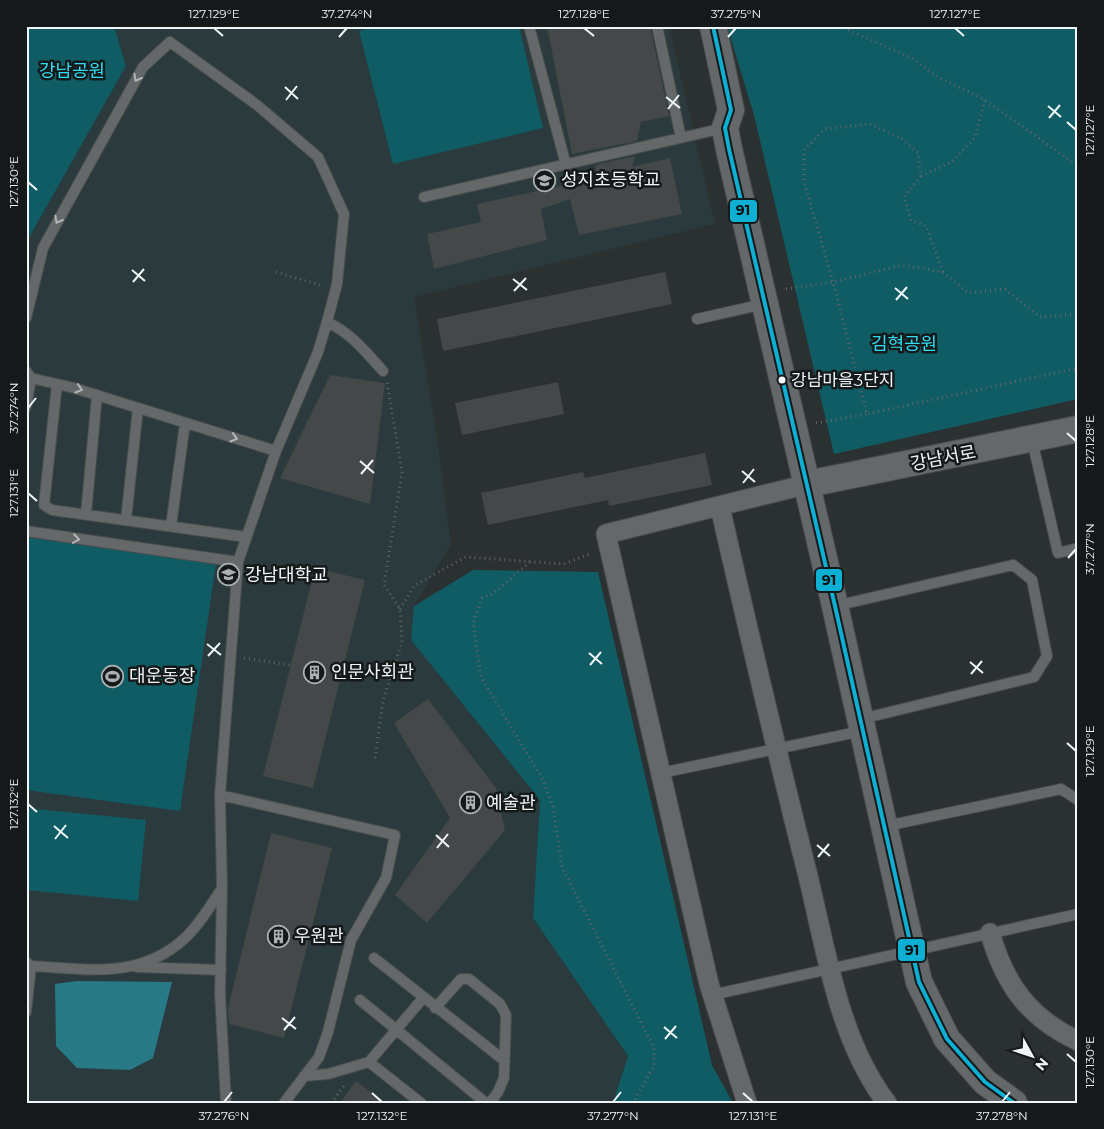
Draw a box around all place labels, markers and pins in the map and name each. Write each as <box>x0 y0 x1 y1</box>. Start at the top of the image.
school or university icon: 성지초등학교 <box>533 168 557 192</box>
place label: 성지초등학교 <box>561 169 660 191</box>
place label: 강남마을3단지 <box>791 370 894 390</box>
marker: 강남마을3단지 <box>777 375 787 385</box>
school or university icon: 강남대학교 <box>217 563 241 587</box>
place label: 강남대학교 <box>245 564 328 586</box>
building icon: 인문사회관 <box>303 660 327 684</box>
place label: 인문사회관 <box>331 661 414 683</box>
sports icon: 대운동장 <box>101 664 125 688</box>
place label: 대운동장 <box>129 665 195 687</box>
building icon: 예술관 <box>458 791 482 815</box>
place label: 예술관 <box>486 792 536 814</box>
building icon: 우원관 <box>266 924 290 948</box>
place label: 우원관 <box>294 925 344 947</box>

